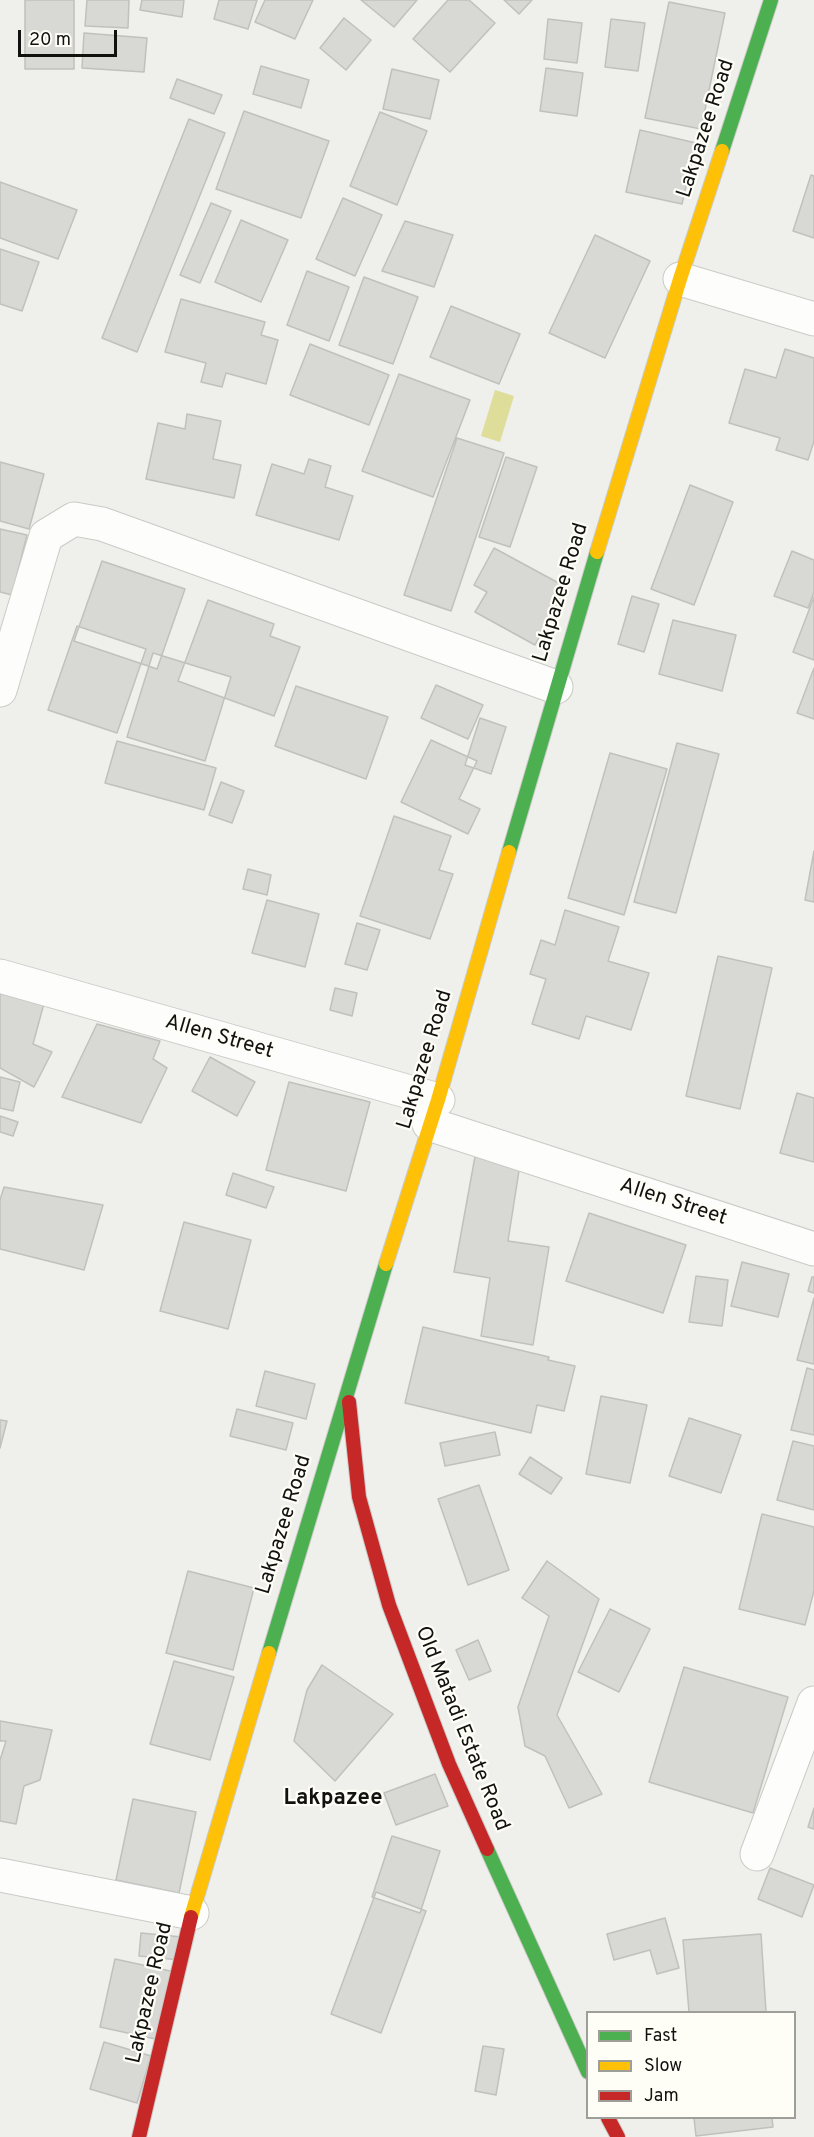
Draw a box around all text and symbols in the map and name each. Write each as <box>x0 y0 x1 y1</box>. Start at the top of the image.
scale bar <box>21 18 120 56</box>
text: 20 m <box>29 29 71 52</box>
street label: Lakpazee Road <box>673 57 741 201</box>
street label: Lakpazee Road <box>529 520 595 666</box>
street label: Lakpazee Road <box>393 987 459 1133</box>
street label: Allen Street <box>162 1011 276 1065</box>
street label: Allen Street <box>616 1174 730 1232</box>
street label: Lakpazee Road <box>252 1452 318 1598</box>
street label: Old Matadi Estate Road <box>408 1623 514 1835</box>
district label: Lakpazee <box>284 1787 382 1813</box>
street label: Lakpazee Road <box>123 1920 179 2066</box>
legend <box>586 2011 796 2119</box>
text: Fast <box>644 2025 677 2048</box>
text: Slow <box>644 2055 682 2078</box>
text: Jam <box>644 2085 679 2108</box>

